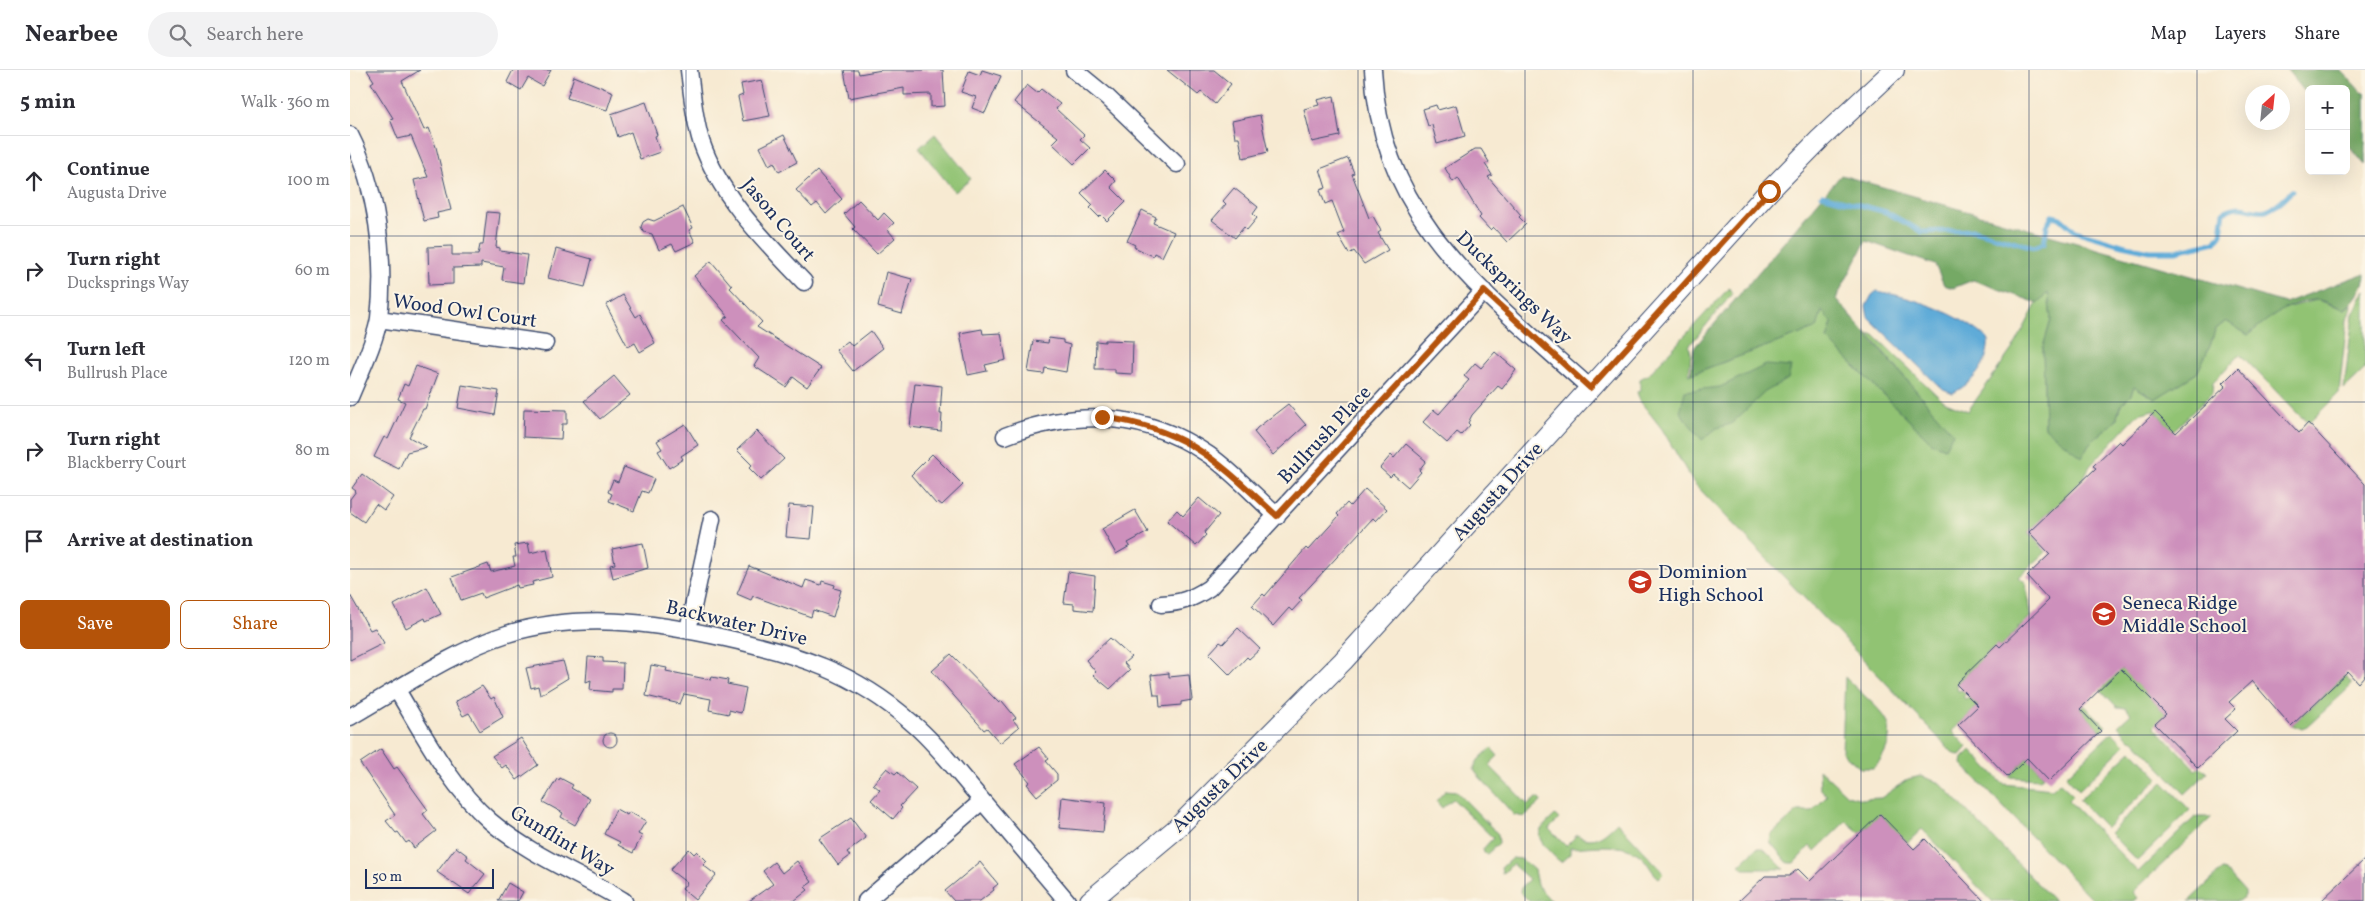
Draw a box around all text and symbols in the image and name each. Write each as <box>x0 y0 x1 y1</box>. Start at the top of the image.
search box <box>148 12 498 57</box>
text: Nearbee <box>25 18 118 52</box>
icon: search <box>166 21 194 49</box>
text: Search here <box>206 22 303 48</box>
text: Map <box>2150 22 2186 47</box>
text: Layers <box>2214 22 2266 47</box>
text: Share <box>2294 22 2340 47</box>
north arrow <box>2245 85 2290 130</box>
map controls <box>2305 85 2350 175</box>
button: + <box>2305 85 2350 130</box>
text: 5 min <box>20 88 76 117</box>
text: Walk · 360 m <box>241 92 330 114</box>
button: − <box>2305 130 2350 175</box>
text: Continue <box>67 157 150 183</box>
icon: ahead <box>20 167 48 195</box>
text: 100 m <box>287 170 330 192</box>
street label: Jason Court <box>734 172 821 268</box>
route start <box>1758 180 1781 203</box>
text: Augusta Drive <box>67 183 167 205</box>
street label: Ducksprings Way <box>1449 225 1578 352</box>
text: Turn right <box>67 247 160 273</box>
icon: right <box>20 257 48 285</box>
text: 60 m <box>295 260 330 282</box>
text: Ducksprings Way <box>67 273 189 295</box>
street label: Wood Owl Court <box>391 288 539 336</box>
text: Turn left <box>67 337 146 363</box>
icon: left <box>20 347 48 375</box>
text: 120 m <box>288 350 330 372</box>
text: Bullrush Place <box>67 363 168 385</box>
street label: Bullrush Place <box>1272 380 1379 491</box>
route end <box>1091 406 1114 429</box>
text: Turn right <box>67 427 160 453</box>
icon: right <box>20 437 48 465</box>
street label: Augusta Drive <box>1446 437 1551 548</box>
text: 80 m <box>295 440 330 462</box>
text: Blackberry Court <box>67 453 187 475</box>
icon: arrive <box>20 527 48 555</box>
text: Arrive at destination <box>67 528 253 554</box>
place label: Dominion High School <box>1658 559 1764 610</box>
school or university icon: Dominion High School <box>1627 569 1653 595</box>
place label: Seneca Ridge Middle School <box>2122 590 2247 641</box>
street label: Backwater Drive <box>663 594 810 654</box>
button: Save <box>20 600 170 649</box>
button: Share <box>180 600 330 649</box>
school or university icon: Seneca Ridge Middle School <box>2091 601 2117 627</box>
street label: Augusta Drive <box>1166 733 1275 840</box>
street label: Gunflint Way <box>504 799 620 884</box>
scale bar <box>365 866 494 889</box>
text: 50 m <box>372 868 402 887</box>

